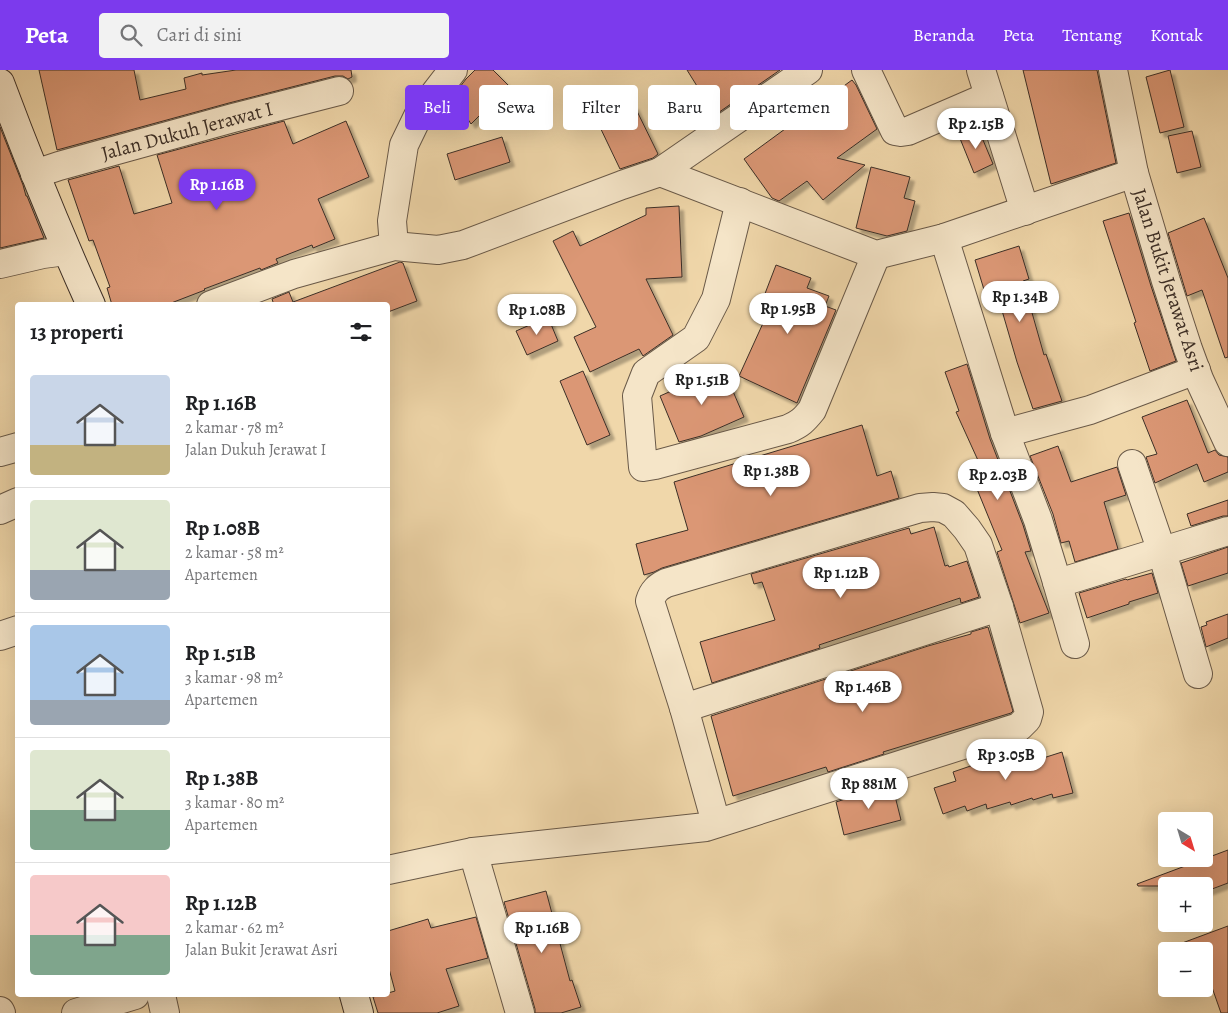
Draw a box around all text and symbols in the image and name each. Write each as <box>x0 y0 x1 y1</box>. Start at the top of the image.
search box <box>99 13 449 58</box>
text: Peta <box>25 19 69 51</box>
icon: search <box>117 21 145 49</box>
text: Cari di sini <box>157 22 242 48</box>
text: Beranda <box>913 23 975 47</box>
text: Peta <box>1003 23 1034 47</box>
text: Tentang <box>1062 23 1122 47</box>
text: Kontak <box>1150 23 1203 47</box>
chip: Beli <box>405 85 469 130</box>
chip: Sewa <box>479 85 553 130</box>
chip: Filter <box>563 85 638 130</box>
chip: Baru <box>648 85 720 130</box>
chip: Apartemen <box>730 85 848 130</box>
street label: Jalan Dukuh Jerawat I <box>98 95 276 167</box>
pin: Rp 2.15B <box>924 108 1028 150</box>
text: Rp 2.15B <box>948 113 1004 135</box>
pin: Rp 1.16B <box>165 168 269 211</box>
text: Rp 1.16B <box>190 174 244 196</box>
street label: Jalan Bukit Jerawat Asri <box>1126 185 1210 375</box>
pin: Rp 1.34B <box>968 280 1072 323</box>
text: Rp 1.34B <box>992 286 1048 308</box>
pin: Rp 1.95B <box>736 292 840 335</box>
pin: Rp 1.08B <box>485 294 589 336</box>
text: Rp 1.95B <box>760 298 816 320</box>
text: Rp 1.08B <box>508 299 566 321</box>
text: 13 properti <box>30 318 123 346</box>
icon: filters <box>347 318 375 346</box>
pin: Rp 1.51B <box>650 364 754 406</box>
text: Rp 1.51B <box>675 369 729 391</box>
text: Rp 1.16B <box>185 389 257 417</box>
icon: home <box>70 395 130 455</box>
text: 2 kamar · 78 m² <box>185 417 283 439</box>
text: Jalan Dukuh Jerawat I <box>185 439 326 461</box>
pin: Rp 1.38B <box>719 454 823 497</box>
pin: Rp 2.03B <box>946 458 1050 501</box>
text: Rp 1.38B <box>743 460 799 482</box>
text: Rp 2.03B <box>969 464 1027 486</box>
text: Rp 1.08B <box>185 514 260 542</box>
icon: home <box>70 520 130 580</box>
text: 2 kamar · 58 m² <box>185 542 284 564</box>
pin: Rp 1.12B <box>789 556 893 599</box>
text: Rp 1.12B <box>814 562 868 584</box>
text: Apartemen <box>185 564 258 586</box>
text: Rp 1.51B <box>185 639 256 667</box>
icon: home <box>70 645 130 705</box>
text: 3 kamar · 98 m² <box>185 667 283 689</box>
pin: Rp 1.46B <box>811 670 915 713</box>
text: Rp 1.46B <box>835 676 891 698</box>
text: Apartemen <box>185 689 258 711</box>
pin: Rp 3.05B <box>954 738 1058 781</box>
text: Rp 3.05B <box>977 744 1035 766</box>
text: Rp 1.38B <box>185 764 259 792</box>
pin: Rp 881M <box>823 768 915 810</box>
icon: home <box>70 770 130 830</box>
text: Rp 881M <box>841 773 897 795</box>
text: 3 kamar · 80 m² <box>185 792 284 814</box>
north arrow <box>1158 812 1212 868</box>
map controls <box>1158 812 1213 997</box>
text: Apartemen <box>185 814 258 836</box>
button: + <box>1158 877 1213 932</box>
text: Rp 1.12B <box>185 889 257 917</box>
icon: home <box>70 895 130 955</box>
pin: Rp 1.16B <box>490 912 594 954</box>
text: 2 kamar · 62 m² <box>185 917 284 939</box>
text: Rp 1.16B <box>515 917 569 939</box>
text: Jalan Bukit Jerawat Asri <box>185 939 338 961</box>
button: − <box>1158 942 1213 997</box>

